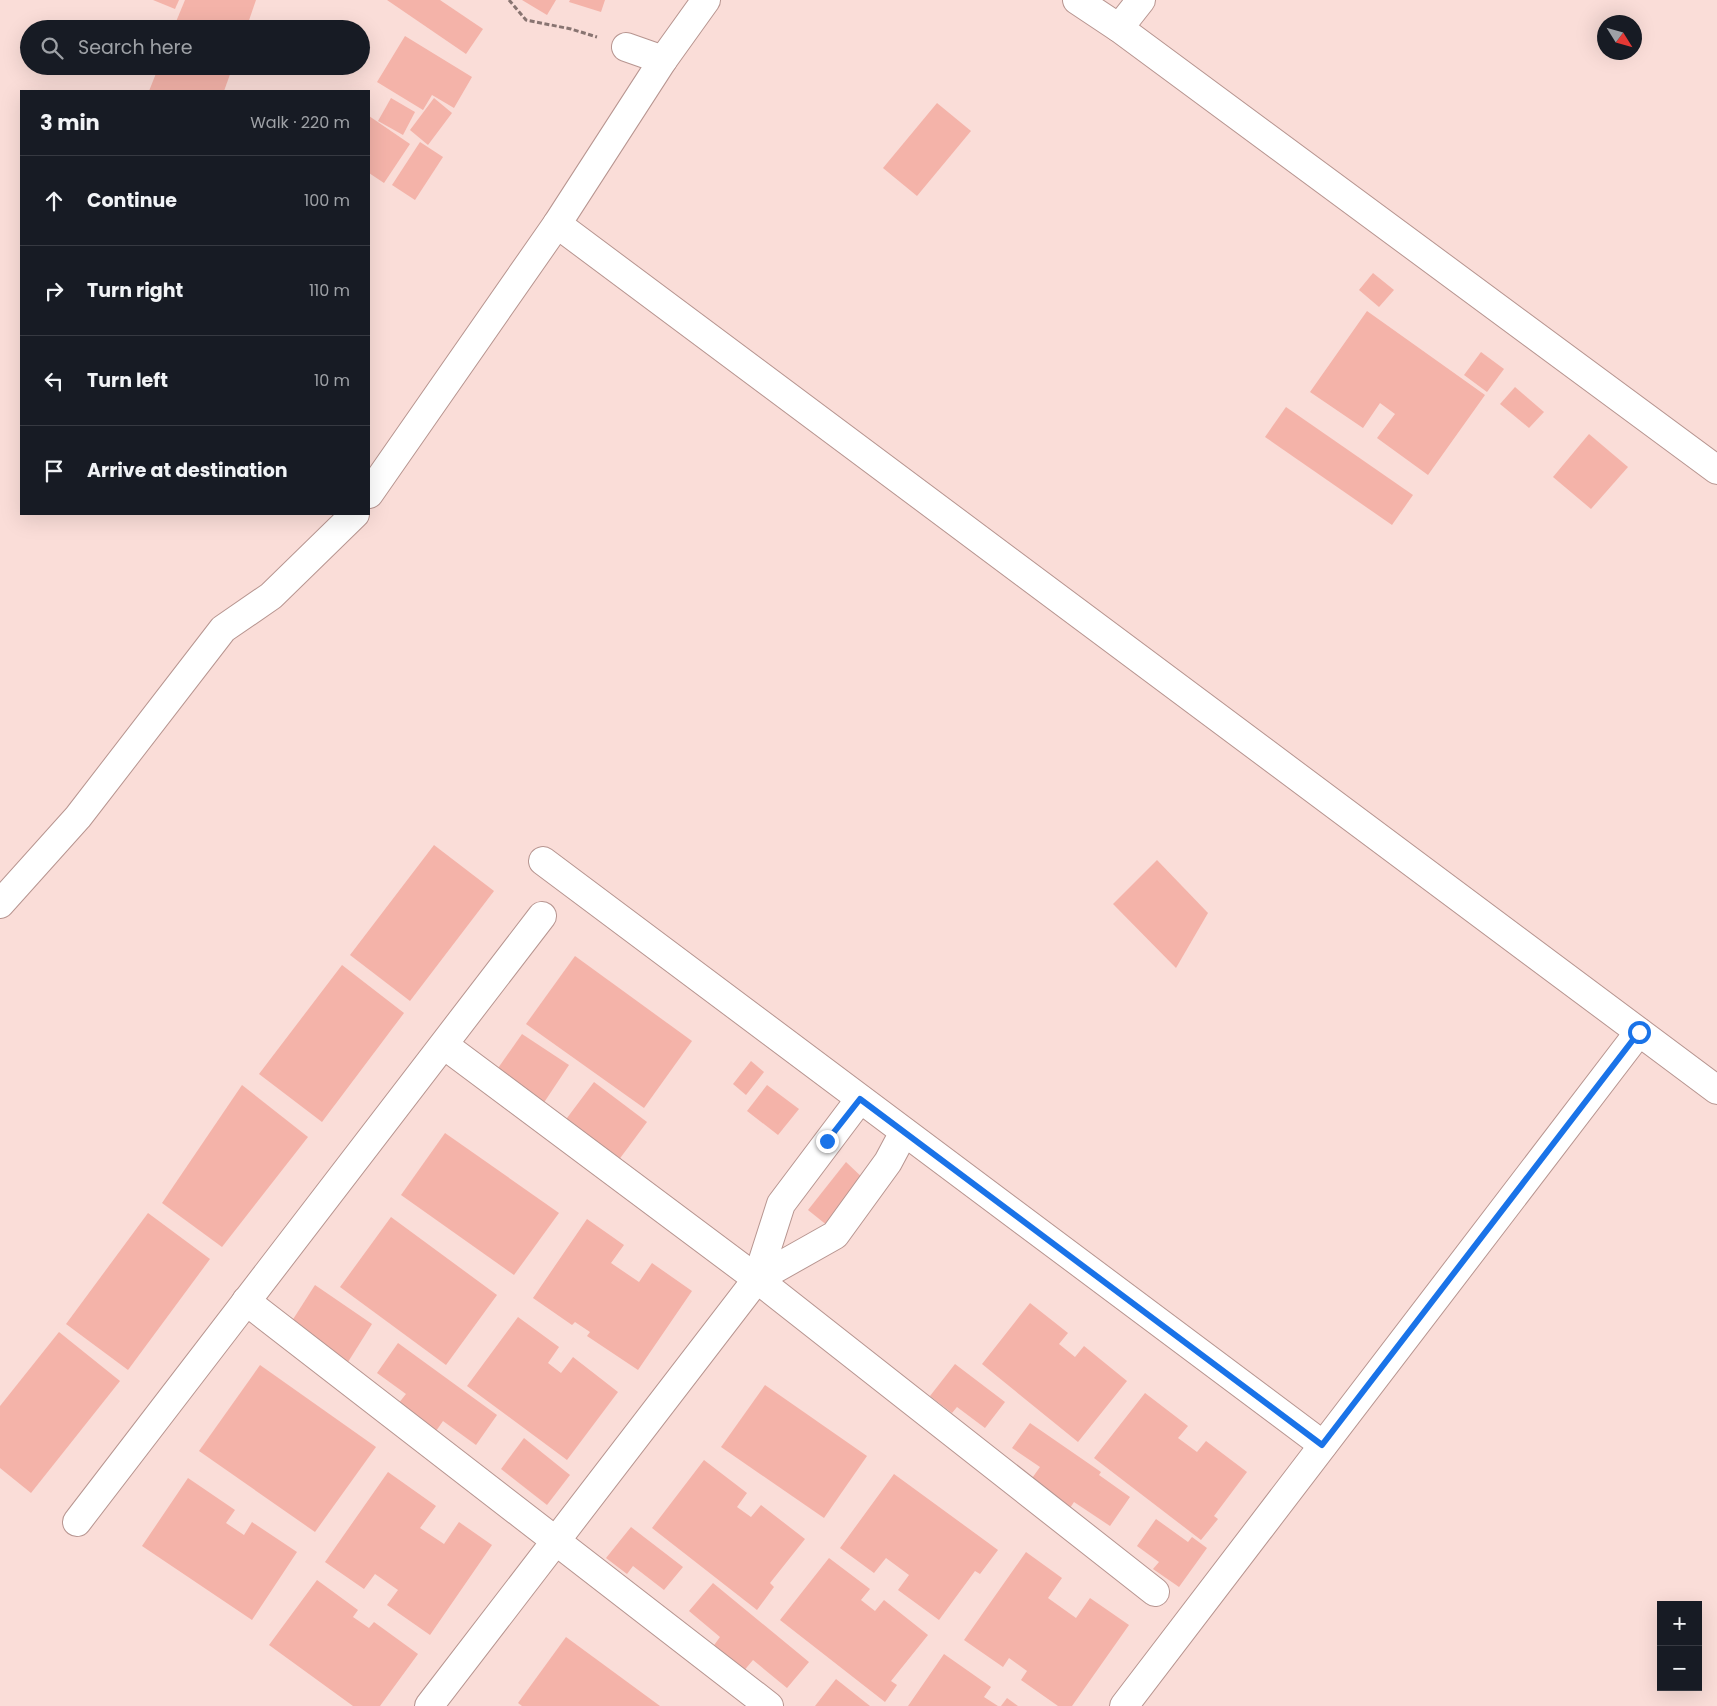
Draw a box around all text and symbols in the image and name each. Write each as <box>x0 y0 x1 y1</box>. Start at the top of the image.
north arrow <box>1597 15 1642 60</box>
search box <box>20 20 370 75</box>
icon: search <box>38 34 66 62</box>
text: Search here <box>78 34 192 61</box>
text: 3 min <box>40 108 100 137</box>
text: Walk · 220 m <box>250 111 350 134</box>
icon: ahead <box>40 187 68 215</box>
text: Continue <box>87 187 177 214</box>
text: 100 m <box>304 189 350 212</box>
icon: right <box>40 277 68 305</box>
text: Turn right <box>87 277 183 304</box>
text: 110 m <box>309 279 350 302</box>
icon: left <box>40 367 68 395</box>
text: Turn left <box>87 367 168 394</box>
text: 10 m <box>314 369 350 392</box>
icon: arrive <box>40 457 68 485</box>
text: Arrive at destination <box>87 457 288 484</box>
route start <box>1628 1021 1651 1044</box>
route end <box>816 1130 839 1153</box>
map controls <box>1657 1601 1702 1691</box>
button: + <box>1657 1601 1702 1646</box>
button: − <box>1657 1646 1702 1691</box>

